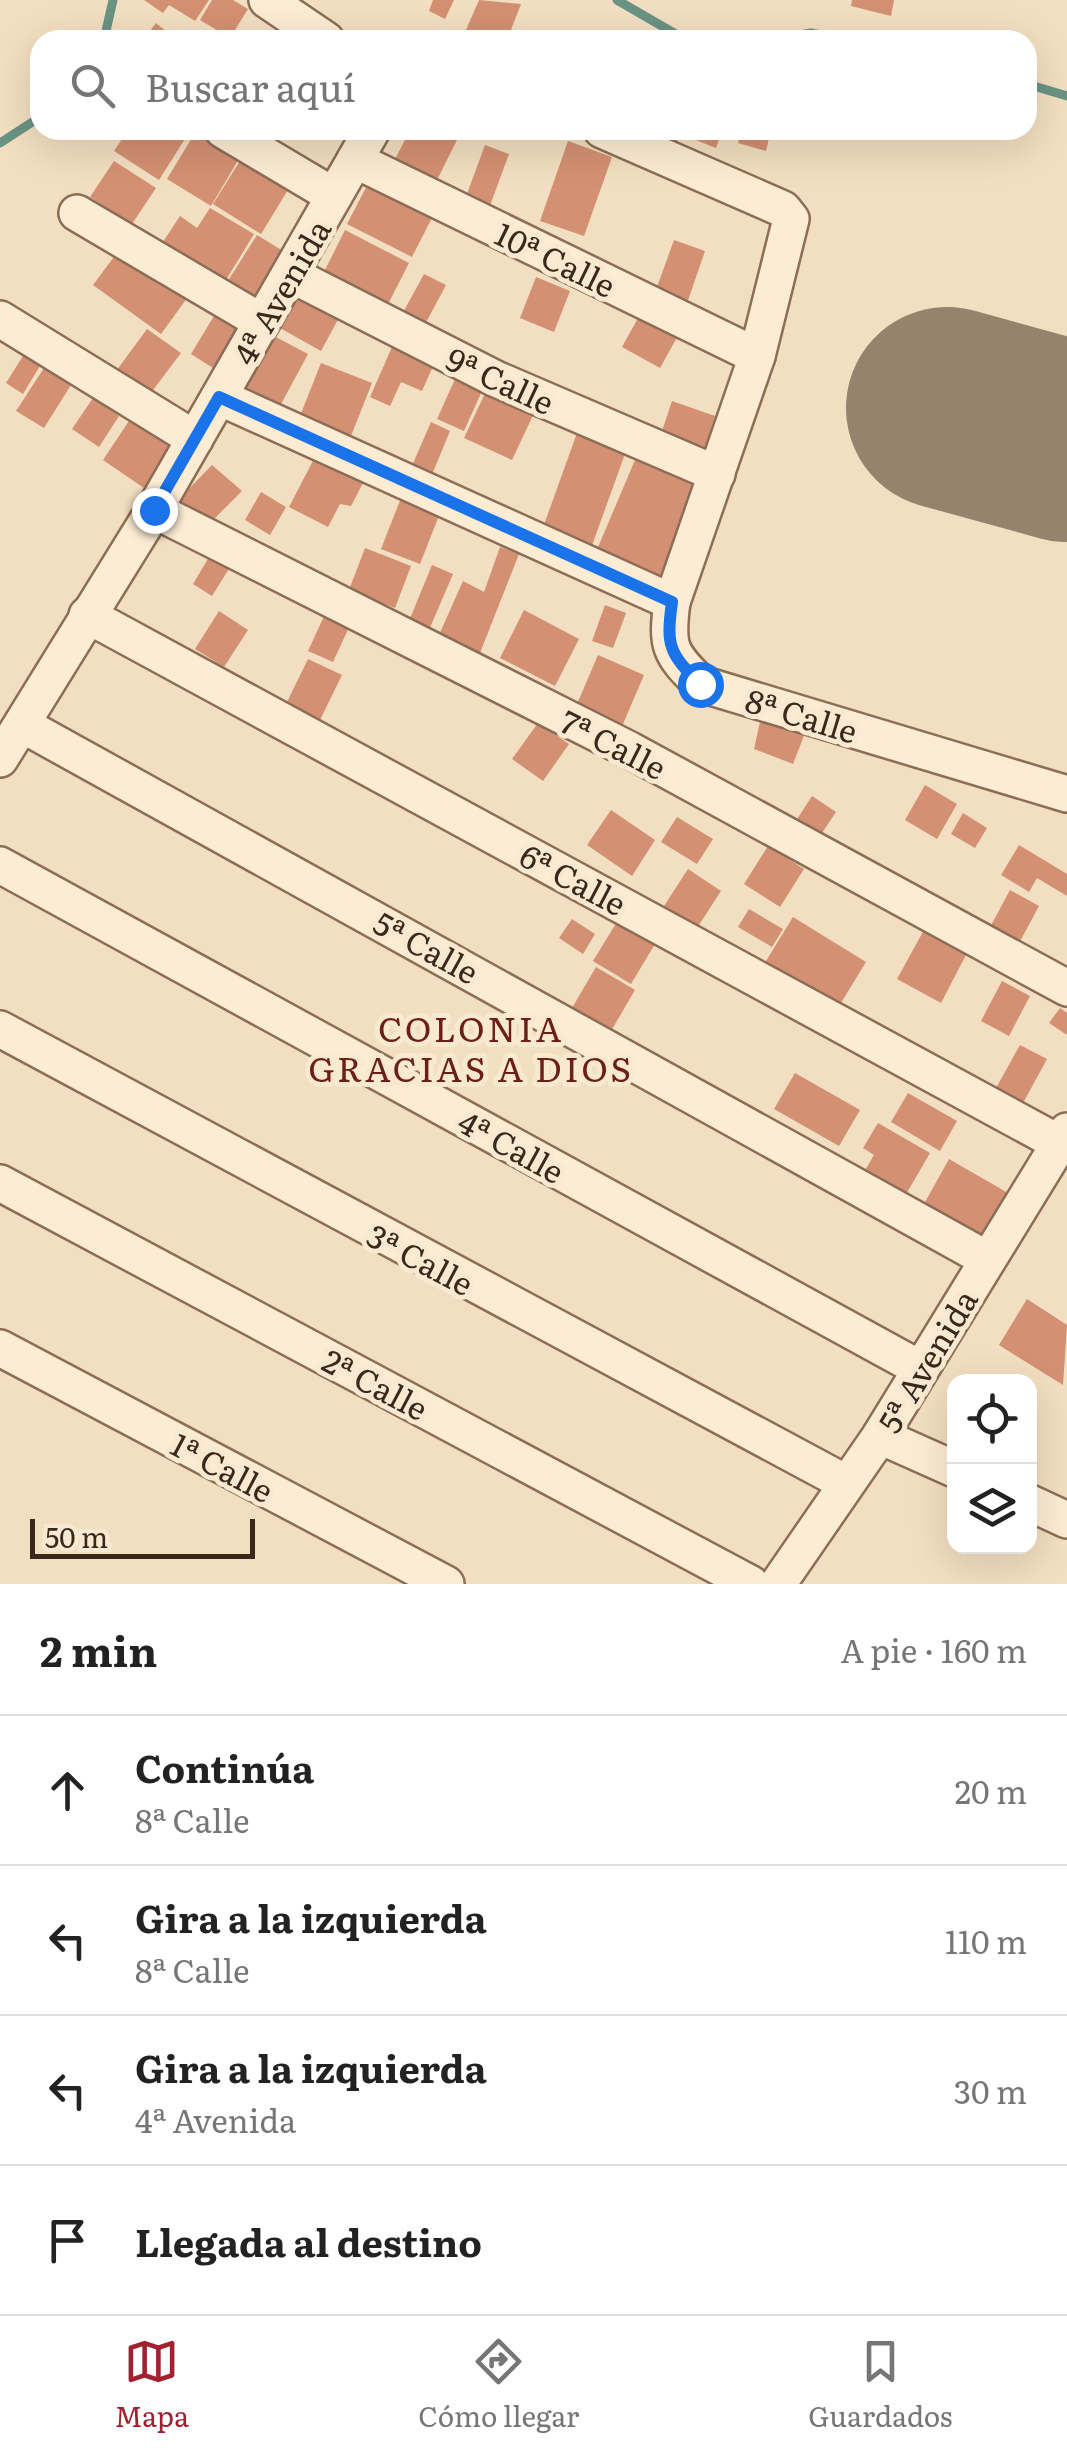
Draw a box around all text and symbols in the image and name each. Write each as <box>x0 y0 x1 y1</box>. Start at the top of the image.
search box <box>30 30 1037 140</box>
text: Buscar aquí <box>145 57 355 114</box>
icon: search <box>65 58 120 113</box>
street label: 10ª Calle <box>488 208 624 308</box>
street label: 4ª Avenida <box>219 209 341 373</box>
street label: 9ª Calle <box>439 333 563 425</box>
route end <box>132 488 178 534</box>
route start <box>678 662 724 708</box>
street label: 8ª Calle <box>740 674 864 754</box>
street label: 7ª Calle <box>553 696 675 790</box>
street label: 6ª Calle <box>512 830 636 926</box>
street label: 5ª Calle <box>366 898 488 994</box>
district label: COLONIA GRACIAS A DIOS <box>308 1001 634 1093</box>
street label: 4ª Calle <box>450 1096 574 1194</box>
street label: 3ª Calle <box>359 1210 483 1306</box>
street label: 5ª Avenida <box>864 1278 988 1441</box>
street label: 2ª Calle <box>315 1335 437 1431</box>
map controls <box>947 1374 1037 1554</box>
button: locate <box>947 1374 1037 1464</box>
street label: 1ª Calle <box>163 1419 283 1513</box>
button: layers <box>947 1464 1037 1554</box>
scale bar <box>30 1514 255 1558</box>
text: 50 m <box>45 1515 108 1557</box>
text: 2 min <box>40 1618 157 1680</box>
text: A pie · 160 m <box>840 1625 1027 1673</box>
text: Continúa <box>135 1738 314 1795</box>
icon: ahead <box>40 1763 95 1818</box>
text: 20 m <box>955 1766 1027 1814</box>
text: 8ª Calle <box>135 1795 250 1843</box>
text: Gira a la izquierda <box>135 1888 487 1945</box>
icon: left <box>40 1913 95 1968</box>
text: 110 m <box>945 1916 1027 1964</box>
text: 8ª Calle <box>135 1945 250 1993</box>
text: Gira a la izquierda <box>135 2038 487 2095</box>
icon: left <box>40 2063 95 2118</box>
text: 30 m <box>954 2066 1027 2114</box>
text: 4ª Avenida <box>135 2095 296 2143</box>
text: Llegada al destino <box>135 2212 482 2269</box>
icon: arrive <box>40 2213 95 2268</box>
tab: Mapa <box>115 2334 189 2436</box>
tab: Cómo llegar <box>418 2334 579 2436</box>
tab: Guardados <box>808 2334 952 2436</box>

